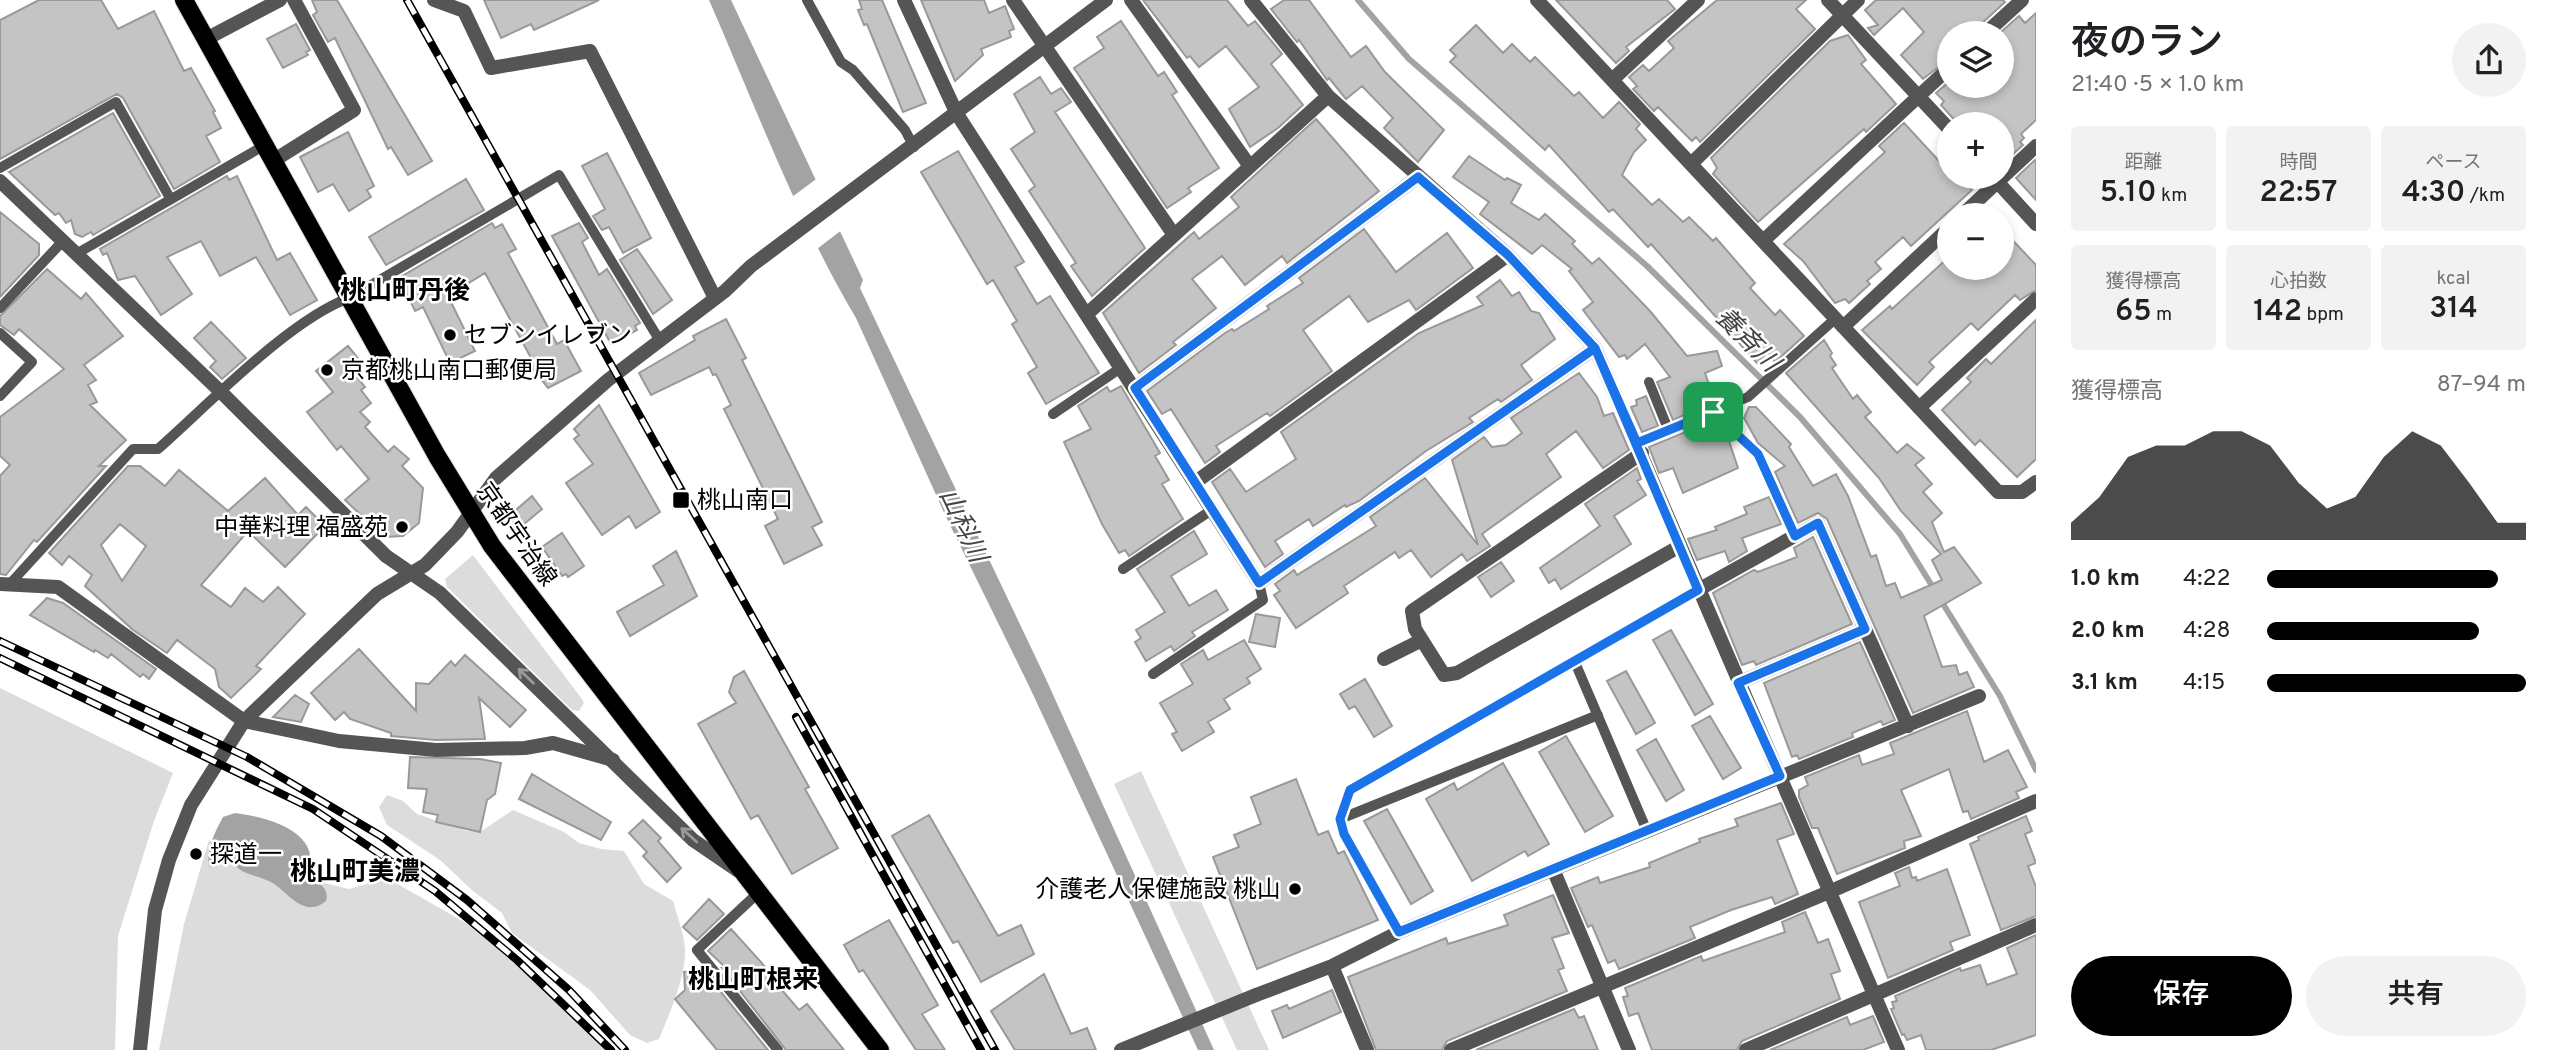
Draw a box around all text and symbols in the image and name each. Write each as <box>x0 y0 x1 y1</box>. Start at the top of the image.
text: 夜のラン <box>2071 20 2223 69</box>
map controls <box>1937 21 2014 280</box>
button: layers <box>1937 21 2014 98</box>
button: share <box>2452 23 2526 97</box>
text: 21:40 · 5 × 1.0 km <box>2071 71 2244 100</box>
button: + <box>1937 112 2014 189</box>
text: 距離 <box>2124 151 2163 175</box>
text: 時間 <box>2279 151 2318 175</box>
text: ペース <box>2425 151 2482 175</box>
text: 5.10 <box>2100 175 2157 212</box>
text: 22:57 <box>2259 175 2338 212</box>
text: 4:30 <box>2402 175 2465 212</box>
text: km <box>2157 184 2187 208</box>
text: /km <box>2465 184 2505 208</box>
button: − <box>1937 203 2014 280</box>
text: kcal <box>2437 267 2470 291</box>
text: 獲得標高 <box>2105 270 2182 294</box>
text: 心拍数 <box>2270 270 2327 294</box>
district label: 桃山町丹後 <box>340 276 470 309</box>
text: 314 <box>2429 291 2478 328</box>
text: 65 <box>2115 294 2152 331</box>
text: 142 <box>2253 294 2302 331</box>
water label: 養斉川 <box>1707 302 1788 382</box>
text: m <box>2152 303 2172 327</box>
text: bpm <box>2302 303 2344 327</box>
place label: セブンイレブン <box>464 322 632 352</box>
marker: セブンイレブン <box>442 327 458 343</box>
place label: 京都桃山南口郵便局 <box>341 357 557 387</box>
marker: 京都桃山南口郵便局 <box>319 362 335 378</box>
text: 87–94 m <box>2437 371 2526 400</box>
text: 獲得標高 <box>2071 378 2163 407</box>
pin <box>1683 382 1743 442</box>
icon: arrive <box>1694 393 1732 431</box>
street label: 京都宇治線 <box>469 477 562 593</box>
water label: 山科川 <box>930 484 994 571</box>
place label: 桃山南口 <box>697 487 793 517</box>
marker: 桃山南口 <box>671 490 691 510</box>
place label: 中華料理 福盛苑 <box>214 514 388 544</box>
marker: 中華料理 福盛苑 <box>394 519 410 535</box>
text: 1.0 km <box>2071 565 2140 594</box>
text: 4:22 <box>2183 565 2231 594</box>
text: 2.0 km <box>2071 617 2145 646</box>
text: 4:28 <box>2183 617 2231 646</box>
one-way arrow <box>518 668 535 685</box>
text: 3.1 km <box>2071 669 2138 698</box>
text: 4:15 <box>2183 669 2225 698</box>
one-way arrow <box>681 826 698 843</box>
place label: 探道一 <box>210 841 282 871</box>
marker: 探道一 <box>188 846 204 862</box>
district label: 桃山町美濃 <box>290 857 420 890</box>
place label: 介護老人保健施設 桃山 <box>1035 876 1281 906</box>
marker: 介護老人保健施設 桃山 <box>1287 881 1303 897</box>
button: 保存 <box>2071 956 2292 1036</box>
button: 共有 <box>2306 956 2526 1036</box>
district label: 桃山町根来 <box>688 965 818 998</box>

